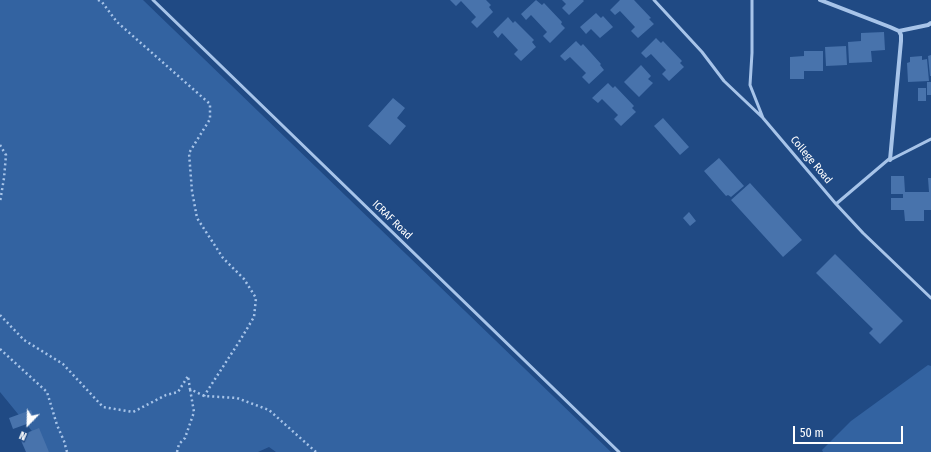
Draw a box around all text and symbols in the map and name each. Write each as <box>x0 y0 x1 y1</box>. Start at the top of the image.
street label: College Road <box>787 133 835 187</box>
street label: ICRAF Road <box>369 198 415 242</box>
north arrow <box>8 404 48 444</box>
scale bar <box>795 418 905 444</box>
text: 50 m <box>800 426 824 440</box>
text: N <box>18 428 29 443</box>

